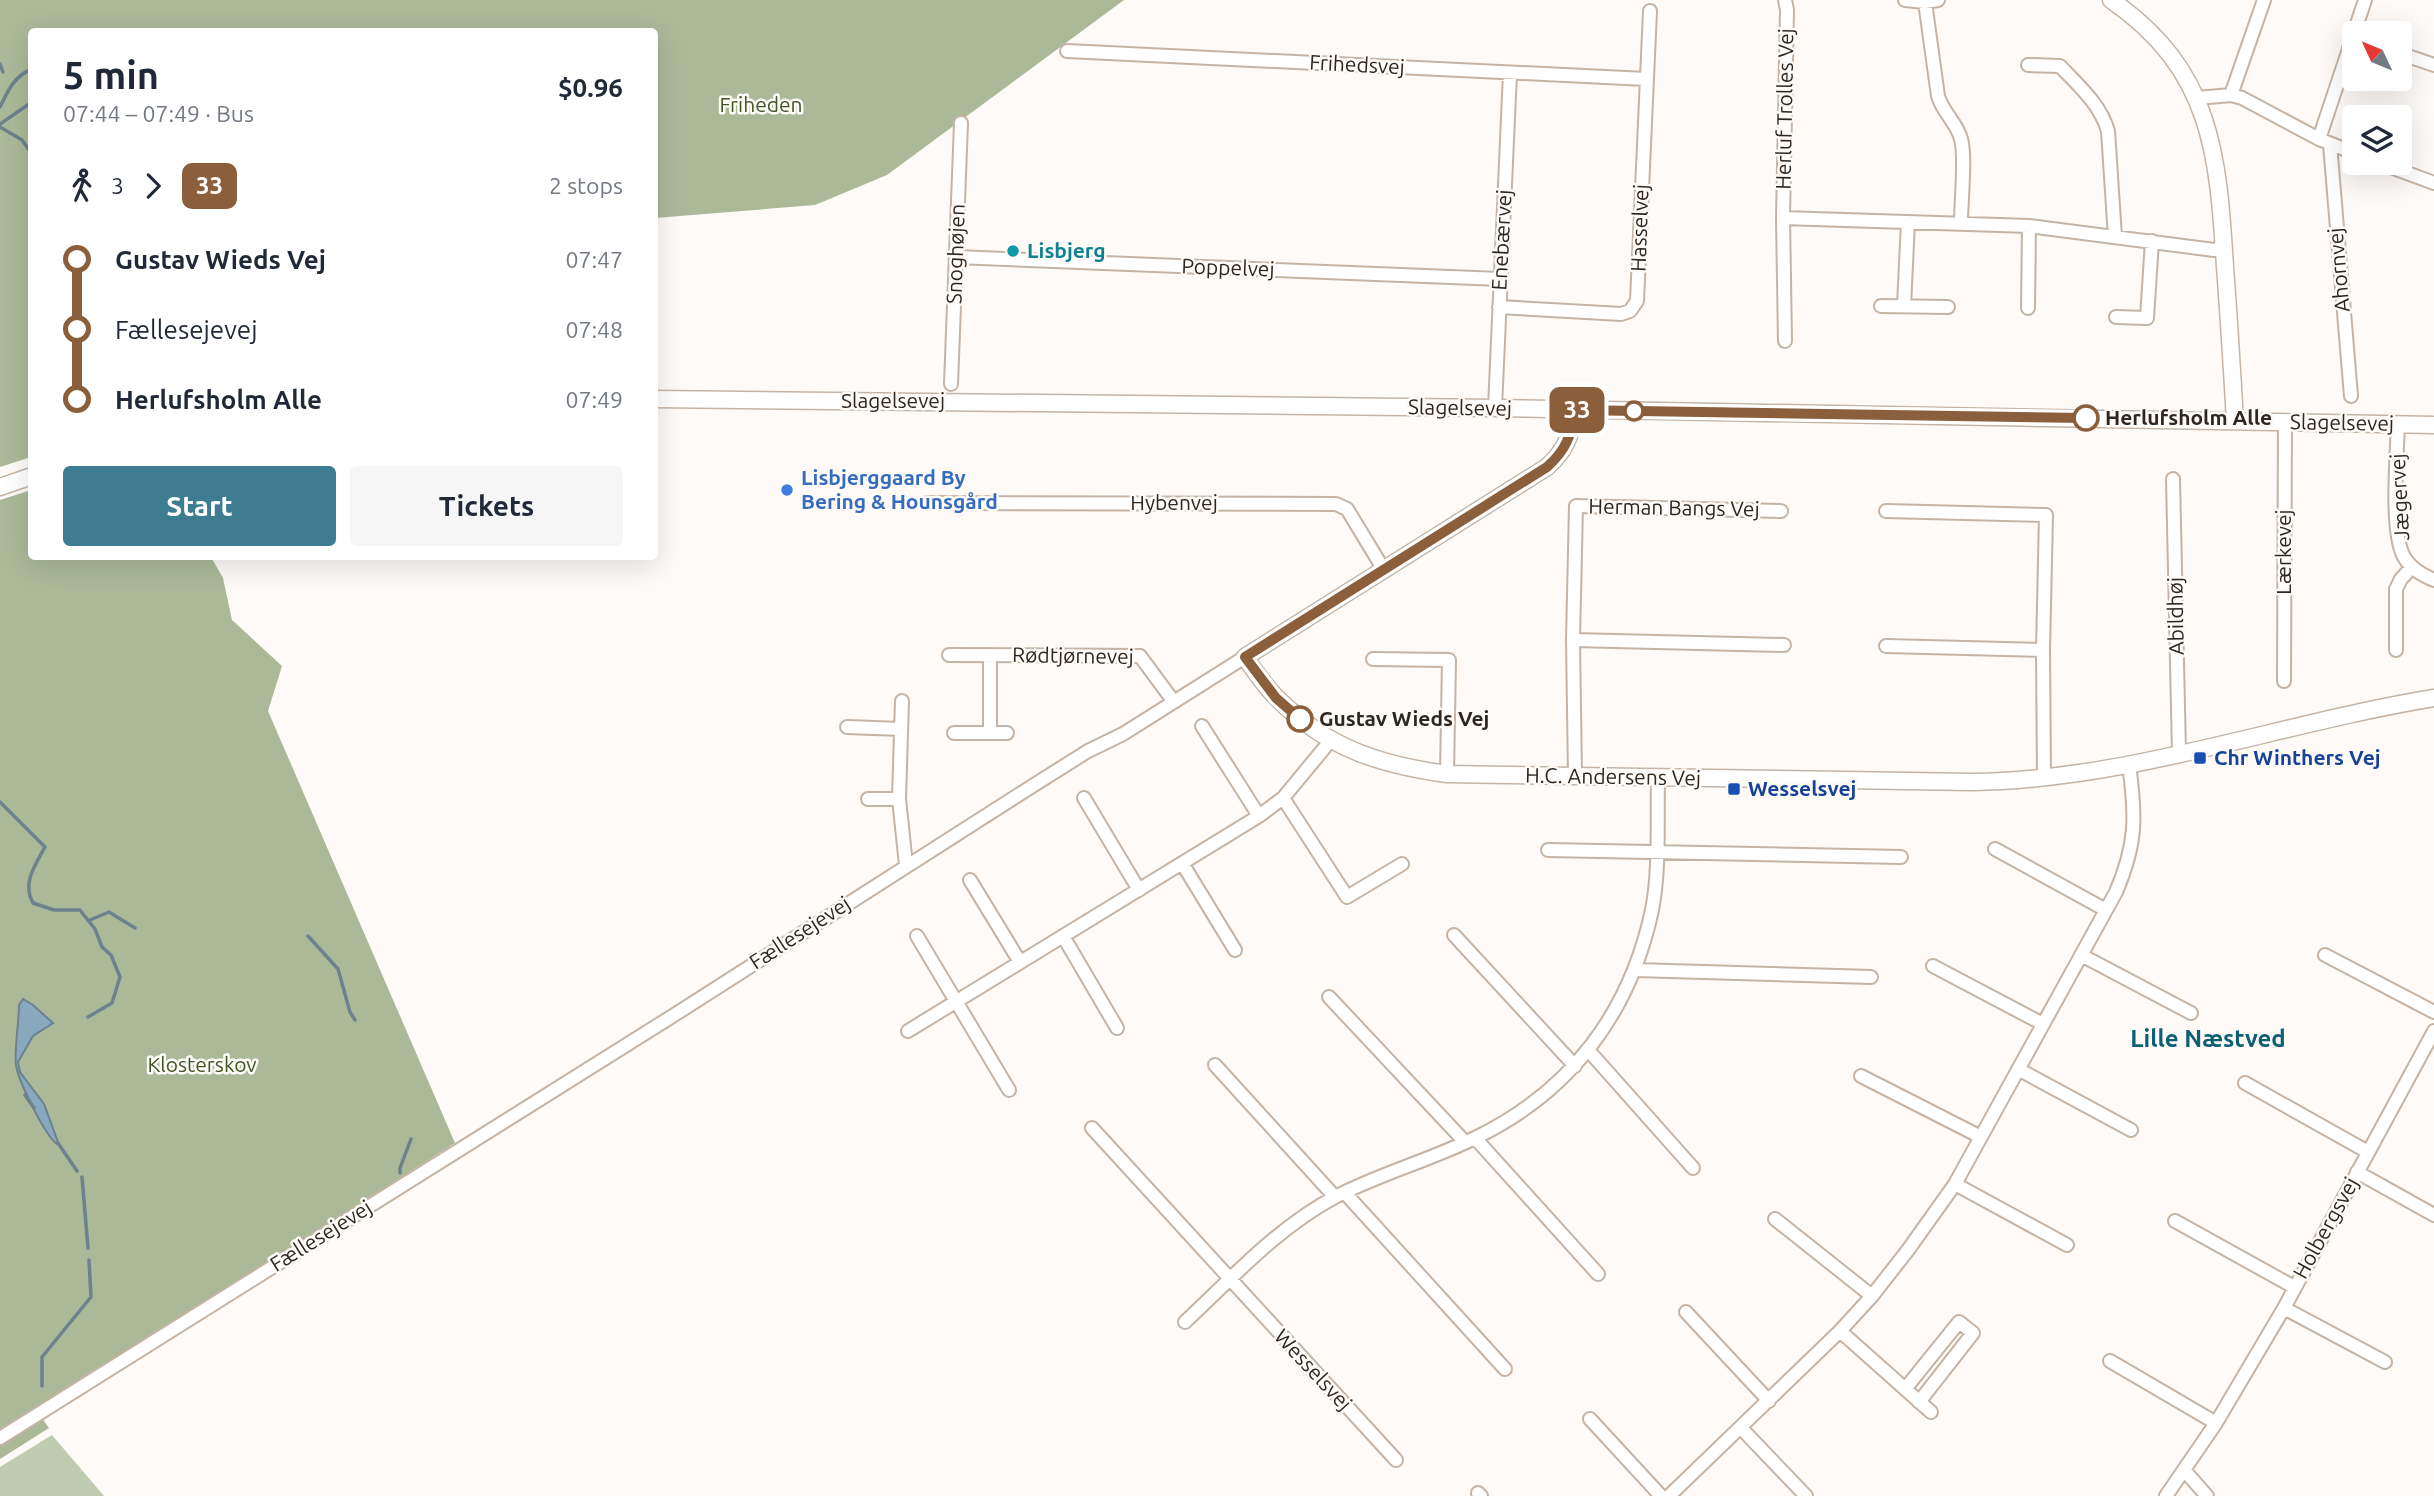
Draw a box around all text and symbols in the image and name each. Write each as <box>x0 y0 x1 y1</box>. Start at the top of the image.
north arrow <box>2342 21 2412 91</box>
map controls <box>2342 21 2412 175</box>
street label: Herluf Trolles Vej <box>1771 28 1797 190</box>
street label: Frihedsvej <box>1309 50 1405 78</box>
text: 5 min <box>63 54 159 96</box>
text: $0.96 <box>558 73 623 102</box>
park label: Friheden <box>719 92 803 116</box>
text: 07:44 – 07:49 · Bus <box>63 101 254 126</box>
button: layers <box>2342 105 2412 175</box>
icon: walk <box>63 167 101 205</box>
icon: forward <box>134 167 172 205</box>
text: 33 <box>196 172 223 199</box>
text: 3 <box>111 173 124 198</box>
text: 2 stops <box>549 173 623 198</box>
street label: Hasselvej <box>1625 184 1653 272</box>
street label: Enebærvej <box>1486 189 1516 291</box>
street label: Snoghøjen <box>941 203 969 305</box>
street label: Ahornvej <box>2322 227 2354 313</box>
place label: Lisbjerg <box>1027 238 1106 262</box>
marker: Lisbjerg <box>1005 243 1021 259</box>
text: Gustav Wieds Vej <box>115 245 326 274</box>
text: 07:47 <box>565 247 623 272</box>
street label: Poppelvej <box>1181 253 1275 281</box>
text: Fællesejevej <box>115 315 258 344</box>
text: 07:48 <box>565 317 623 342</box>
text: Herlufsholm Alle <box>115 385 322 414</box>
text: 07:49 <box>565 387 623 412</box>
line badge: 33 <box>1546 387 1608 433</box>
street label: Slagelsevej <box>841 388 945 412</box>
street label: Slagelsevej <box>1408 394 1512 420</box>
text: 33 <box>1563 396 1591 423</box>
unlabelled marker <box>1624 401 1644 421</box>
marker: Herlufsholm Alle <box>2073 405 2099 431</box>
place label: Herlufsholm Alle <box>2105 405 2272 429</box>
street label: Slagelsevej <box>2290 409 2394 435</box>
street label: Jægervej <box>2385 453 2413 541</box>
place label: Lisbjerggaard By Bering & Hounsgård <box>801 465 998 513</box>
button: Start <box>63 466 336 546</box>
button: Tickets <box>350 466 623 546</box>
marker: Lisbjerggaard By Bering & Hounsgård <box>779 482 795 498</box>
street label: Hybenvej <box>1130 490 1218 514</box>
street label: Herman Bangs Vej <box>1588 494 1760 520</box>
street label: Lærkevej <box>2271 509 2295 595</box>
street label: Abildhøj <box>2162 577 2188 655</box>
street label: Rødtjørnevej <box>1012 642 1134 668</box>
marker: Gustav Wieds Vej <box>1287 706 1313 732</box>
place label: Gustav Wieds Vej <box>1319 706 1489 730</box>
place label: Chr Winthers Vej <box>2214 745 2381 769</box>
marker: Chr Winthers Vej <box>2192 750 2208 766</box>
street label: H.C. Andersens Vej <box>1525 762 1701 790</box>
place label: Wesselsvej <box>1748 776 1856 800</box>
marker: Wesselsvej <box>1726 781 1742 797</box>
street label: Fællesejevej <box>745 891 854 974</box>
district label: Lille Næstved <box>2130 1025 2286 1052</box>
park label: Klosterskov <box>147 1052 257 1076</box>
street label: Holbergsvej <box>2287 1173 2363 1282</box>
street label: Fællesejevej <box>265 1194 376 1276</box>
street label: Wesselsvej <box>1270 1324 1357 1415</box>

